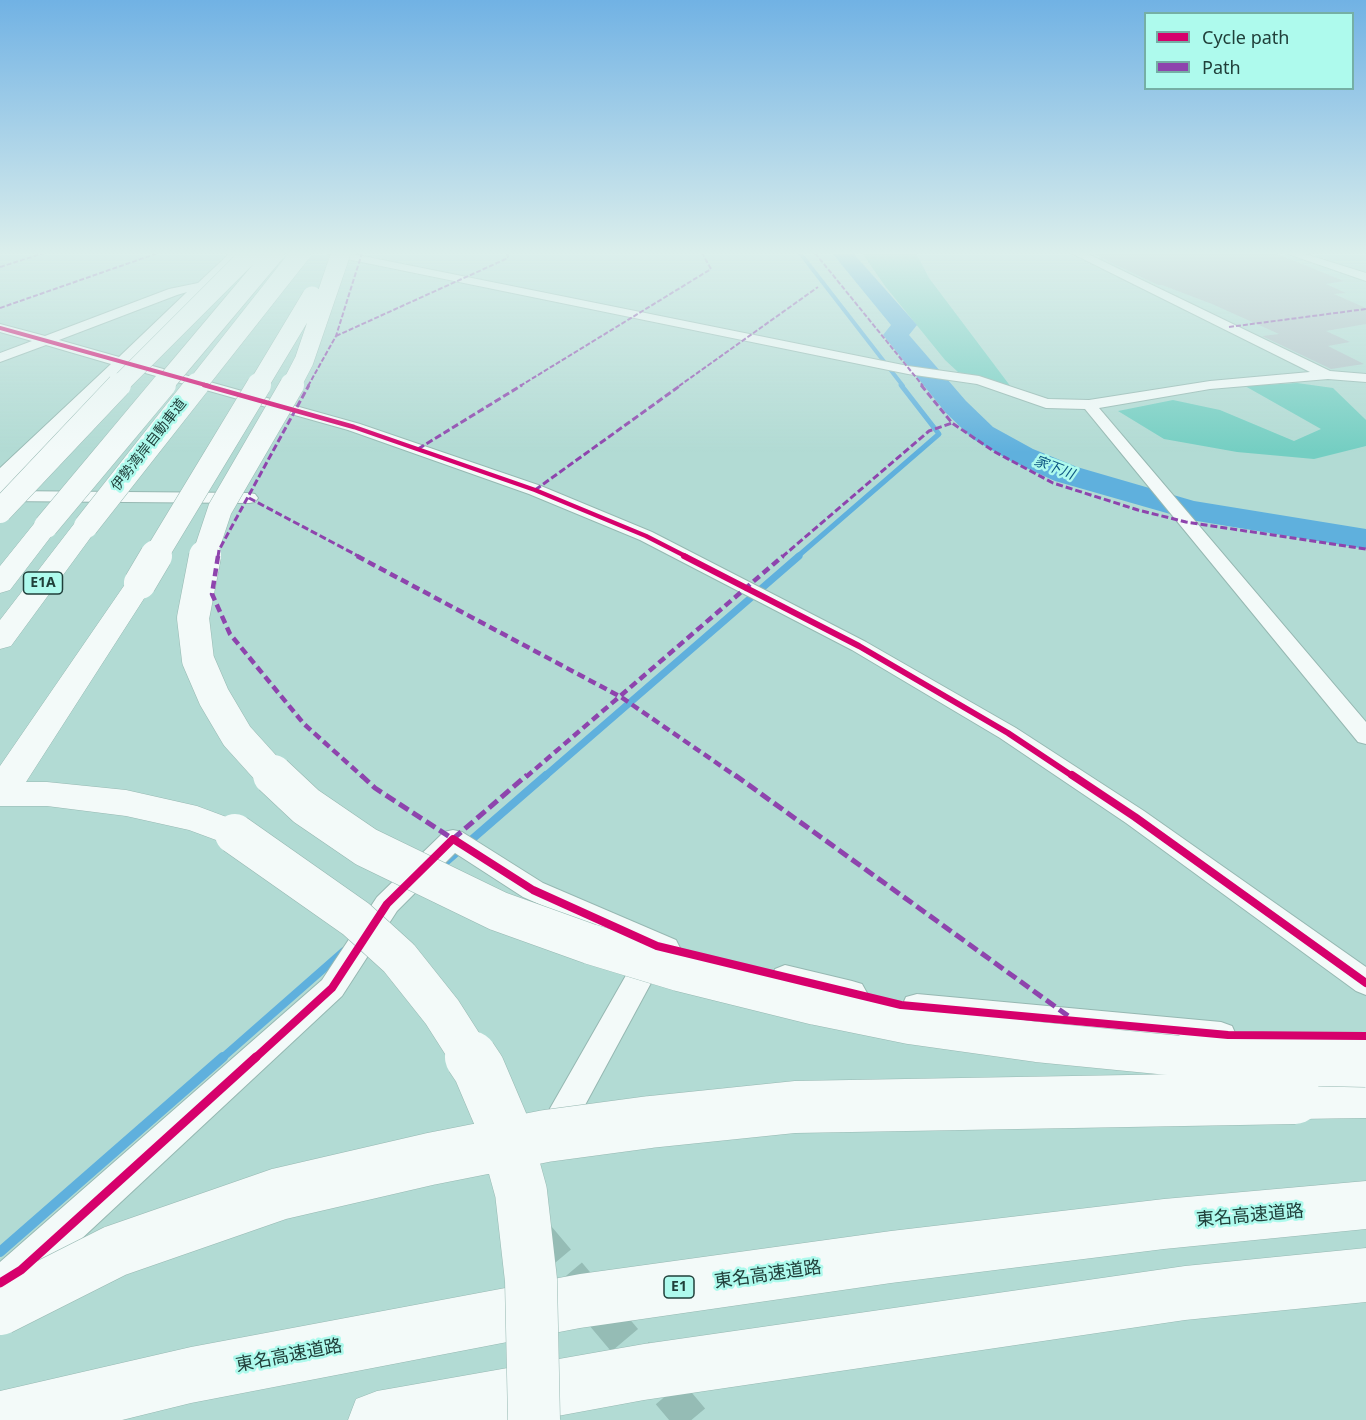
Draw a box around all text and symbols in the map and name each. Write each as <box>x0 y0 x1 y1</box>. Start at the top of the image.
legend <box>1144 12 1354 90</box>
text: Cycle path <box>1202 25 1289 49</box>
text: Path <box>1202 55 1241 79</box>
street label: 伊勢湾岸自動車道 <box>108 396 190 494</box>
water label: 家下川 <box>1031 453 1077 483</box>
road number: E1A <box>24 572 63 594</box>
street label: 東名高速道路 <box>1195 1201 1305 1231</box>
street label: 東名高速道路 <box>713 1257 823 1293</box>
road number: E1 <box>664 1276 694 1298</box>
street label: 東名高速道路 <box>234 1335 344 1377</box>

